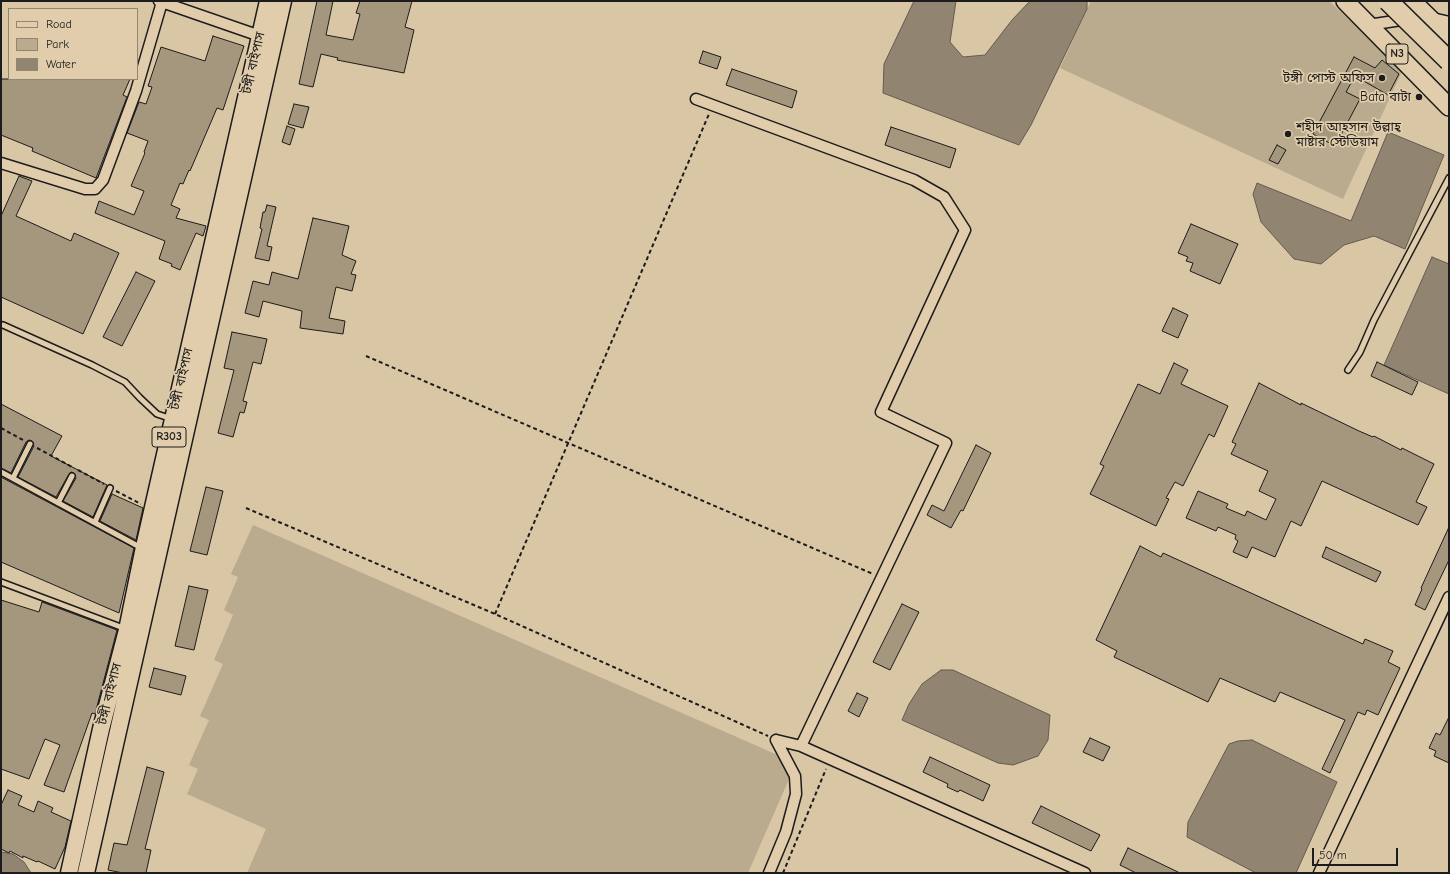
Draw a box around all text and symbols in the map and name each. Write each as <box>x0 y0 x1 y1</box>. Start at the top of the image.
legend <box>8 8 138 80</box>
text: Road <box>46 17 72 31</box>
street label: টঙ্গী বাইপাস <box>239 31 269 95</box>
text: Park <box>46 37 69 51</box>
road number: N3 <box>1386 44 1408 64</box>
text: Water <box>46 57 76 71</box>
place label: টঙ্গী পোস্ট অফিস <box>1283 70 1374 86</box>
marker: টঙ্গী পোস্ট অফিস <box>1377 73 1387 83</box>
place label: Bata বাটা <box>1360 89 1411 105</box>
marker: Bata বাটা <box>1414 92 1424 102</box>
place label: শহীদ আহসান উল্লাহ্‌ মাষ্টার স্টেডিয়াম <box>1296 119 1401 150</box>
marker: শহীদ আহসান উল্লাহ্‌ মাষ্টার স্টেডিয়াম <box>1283 129 1293 139</box>
street label: টঙ্গী বাইপাস <box>167 347 197 411</box>
road number: R303 <box>152 427 186 447</box>
street label: টঙ্গী বাইপাস <box>95 662 125 726</box>
scale bar <box>1314 840 1400 866</box>
text: 50 m <box>1319 848 1347 862</box>

